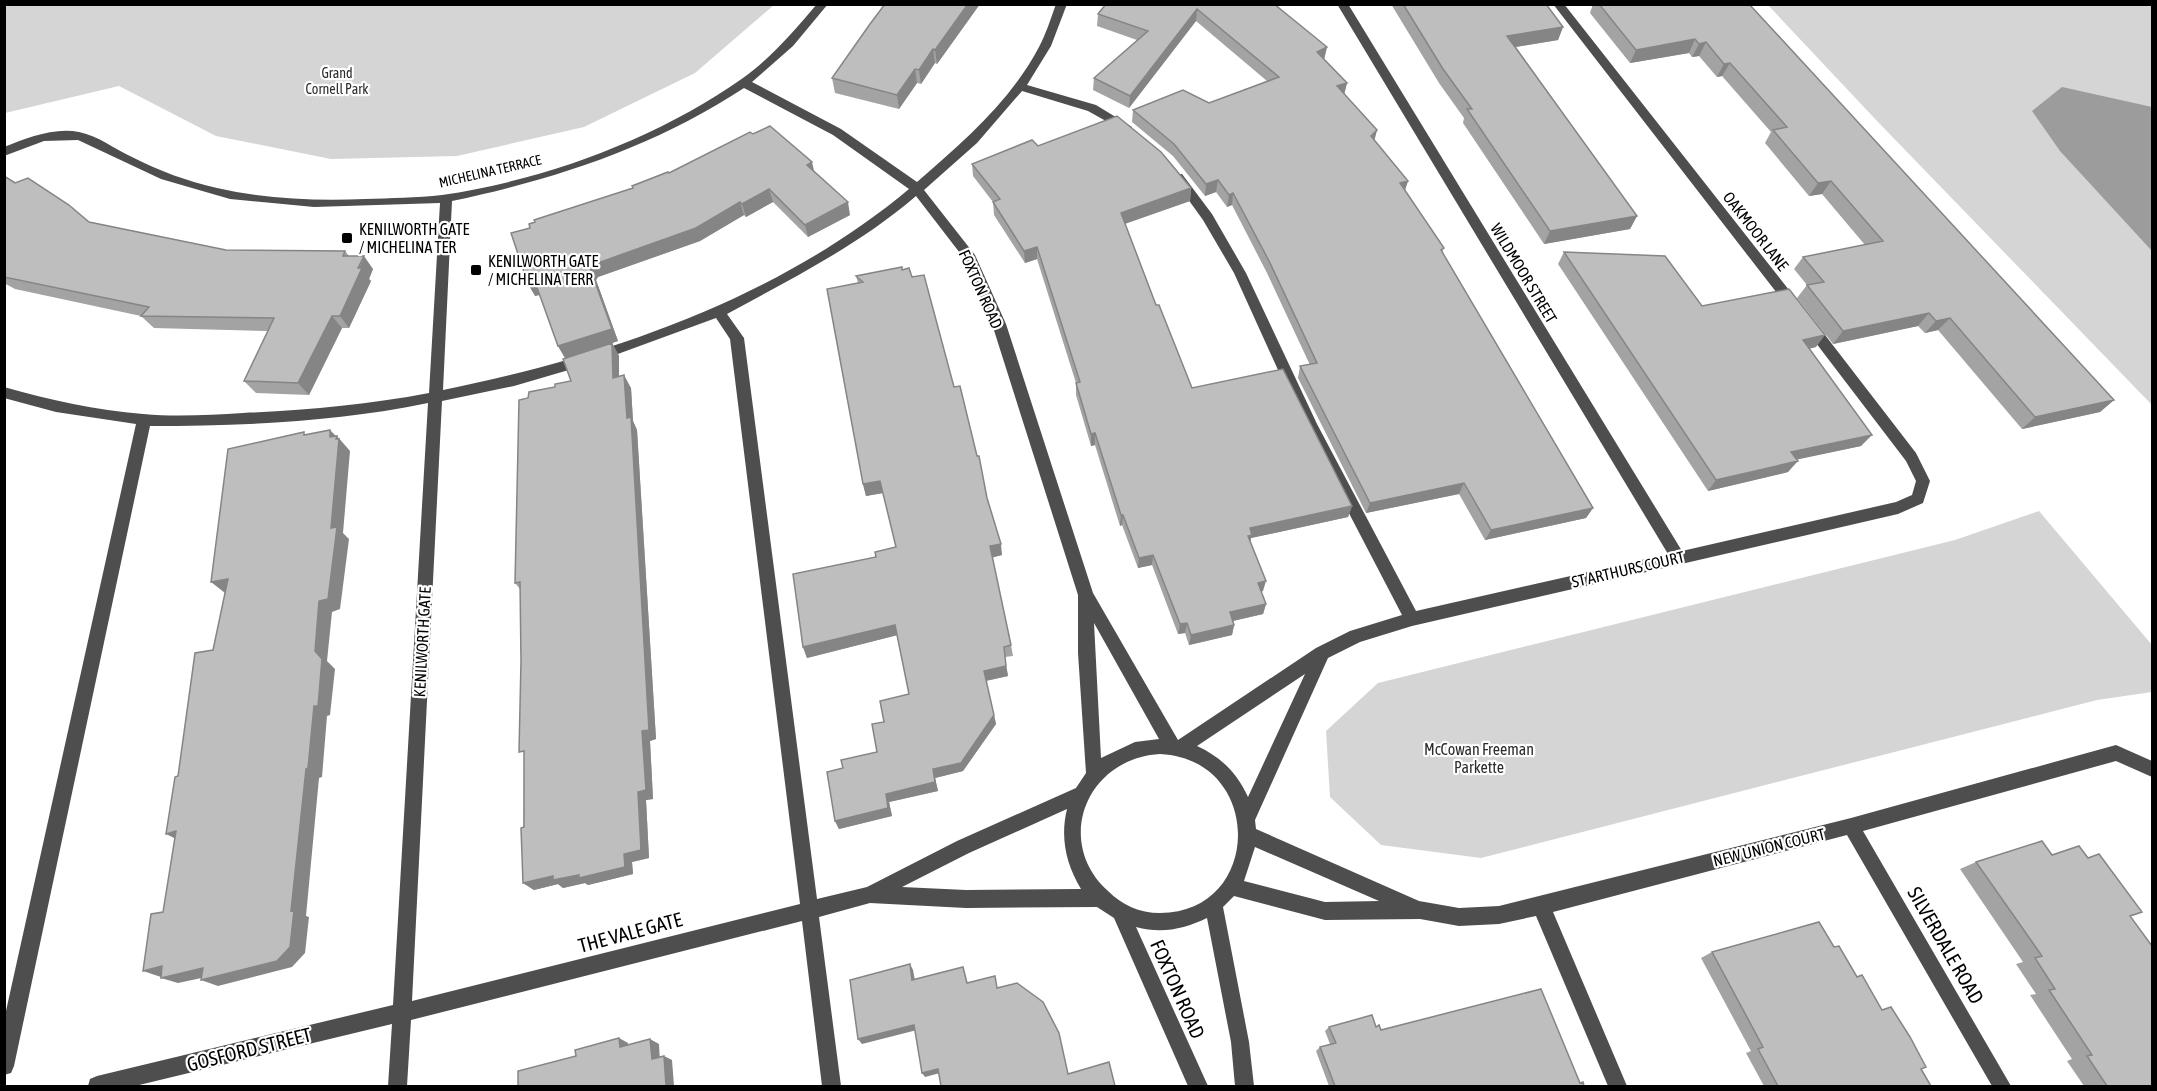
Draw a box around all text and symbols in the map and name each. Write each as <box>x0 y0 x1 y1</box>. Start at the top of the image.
park label: Grand Cornell Park <box>306 65 368 97</box>
street label: MICHELINA TERRACE <box>437 151 543 191</box>
street label: OAKMOOR LANE <box>1720 188 1792 274</box>
place label: KENILWORTH GATE / MICHELINA TER <box>359 220 469 256</box>
street label: WILDMOOR STREET <box>1487 220 1561 326</box>
marker: KENILWORTH GATE / MICHELINA TER <box>340 231 354 245</box>
street label: FOXTON ROAD <box>956 247 1006 331</box>
place label: KENILWORTH GATE / MICHELINA TERR <box>488 252 598 288</box>
marker: KENILWORTH GATE / MICHELINA TERR <box>469 263 483 277</box>
street label: ST ARTHURS COURT <box>1570 547 1686 591</box>
street label: KENILWORTH GATE <box>410 586 434 698</box>
park label: McCowan Freeman Parkette <box>1424 740 1534 776</box>
street label: NEW UNION COURT <box>1711 824 1827 870</box>
street label: SILVERDALE ROAD <box>1903 883 1989 1007</box>
street label: THE VALE GATE <box>575 907 685 957</box>
street label: FOXTON ROAD <box>1146 936 1210 1042</box>
street label: GOSFORD STREET <box>184 1022 314 1076</box>

